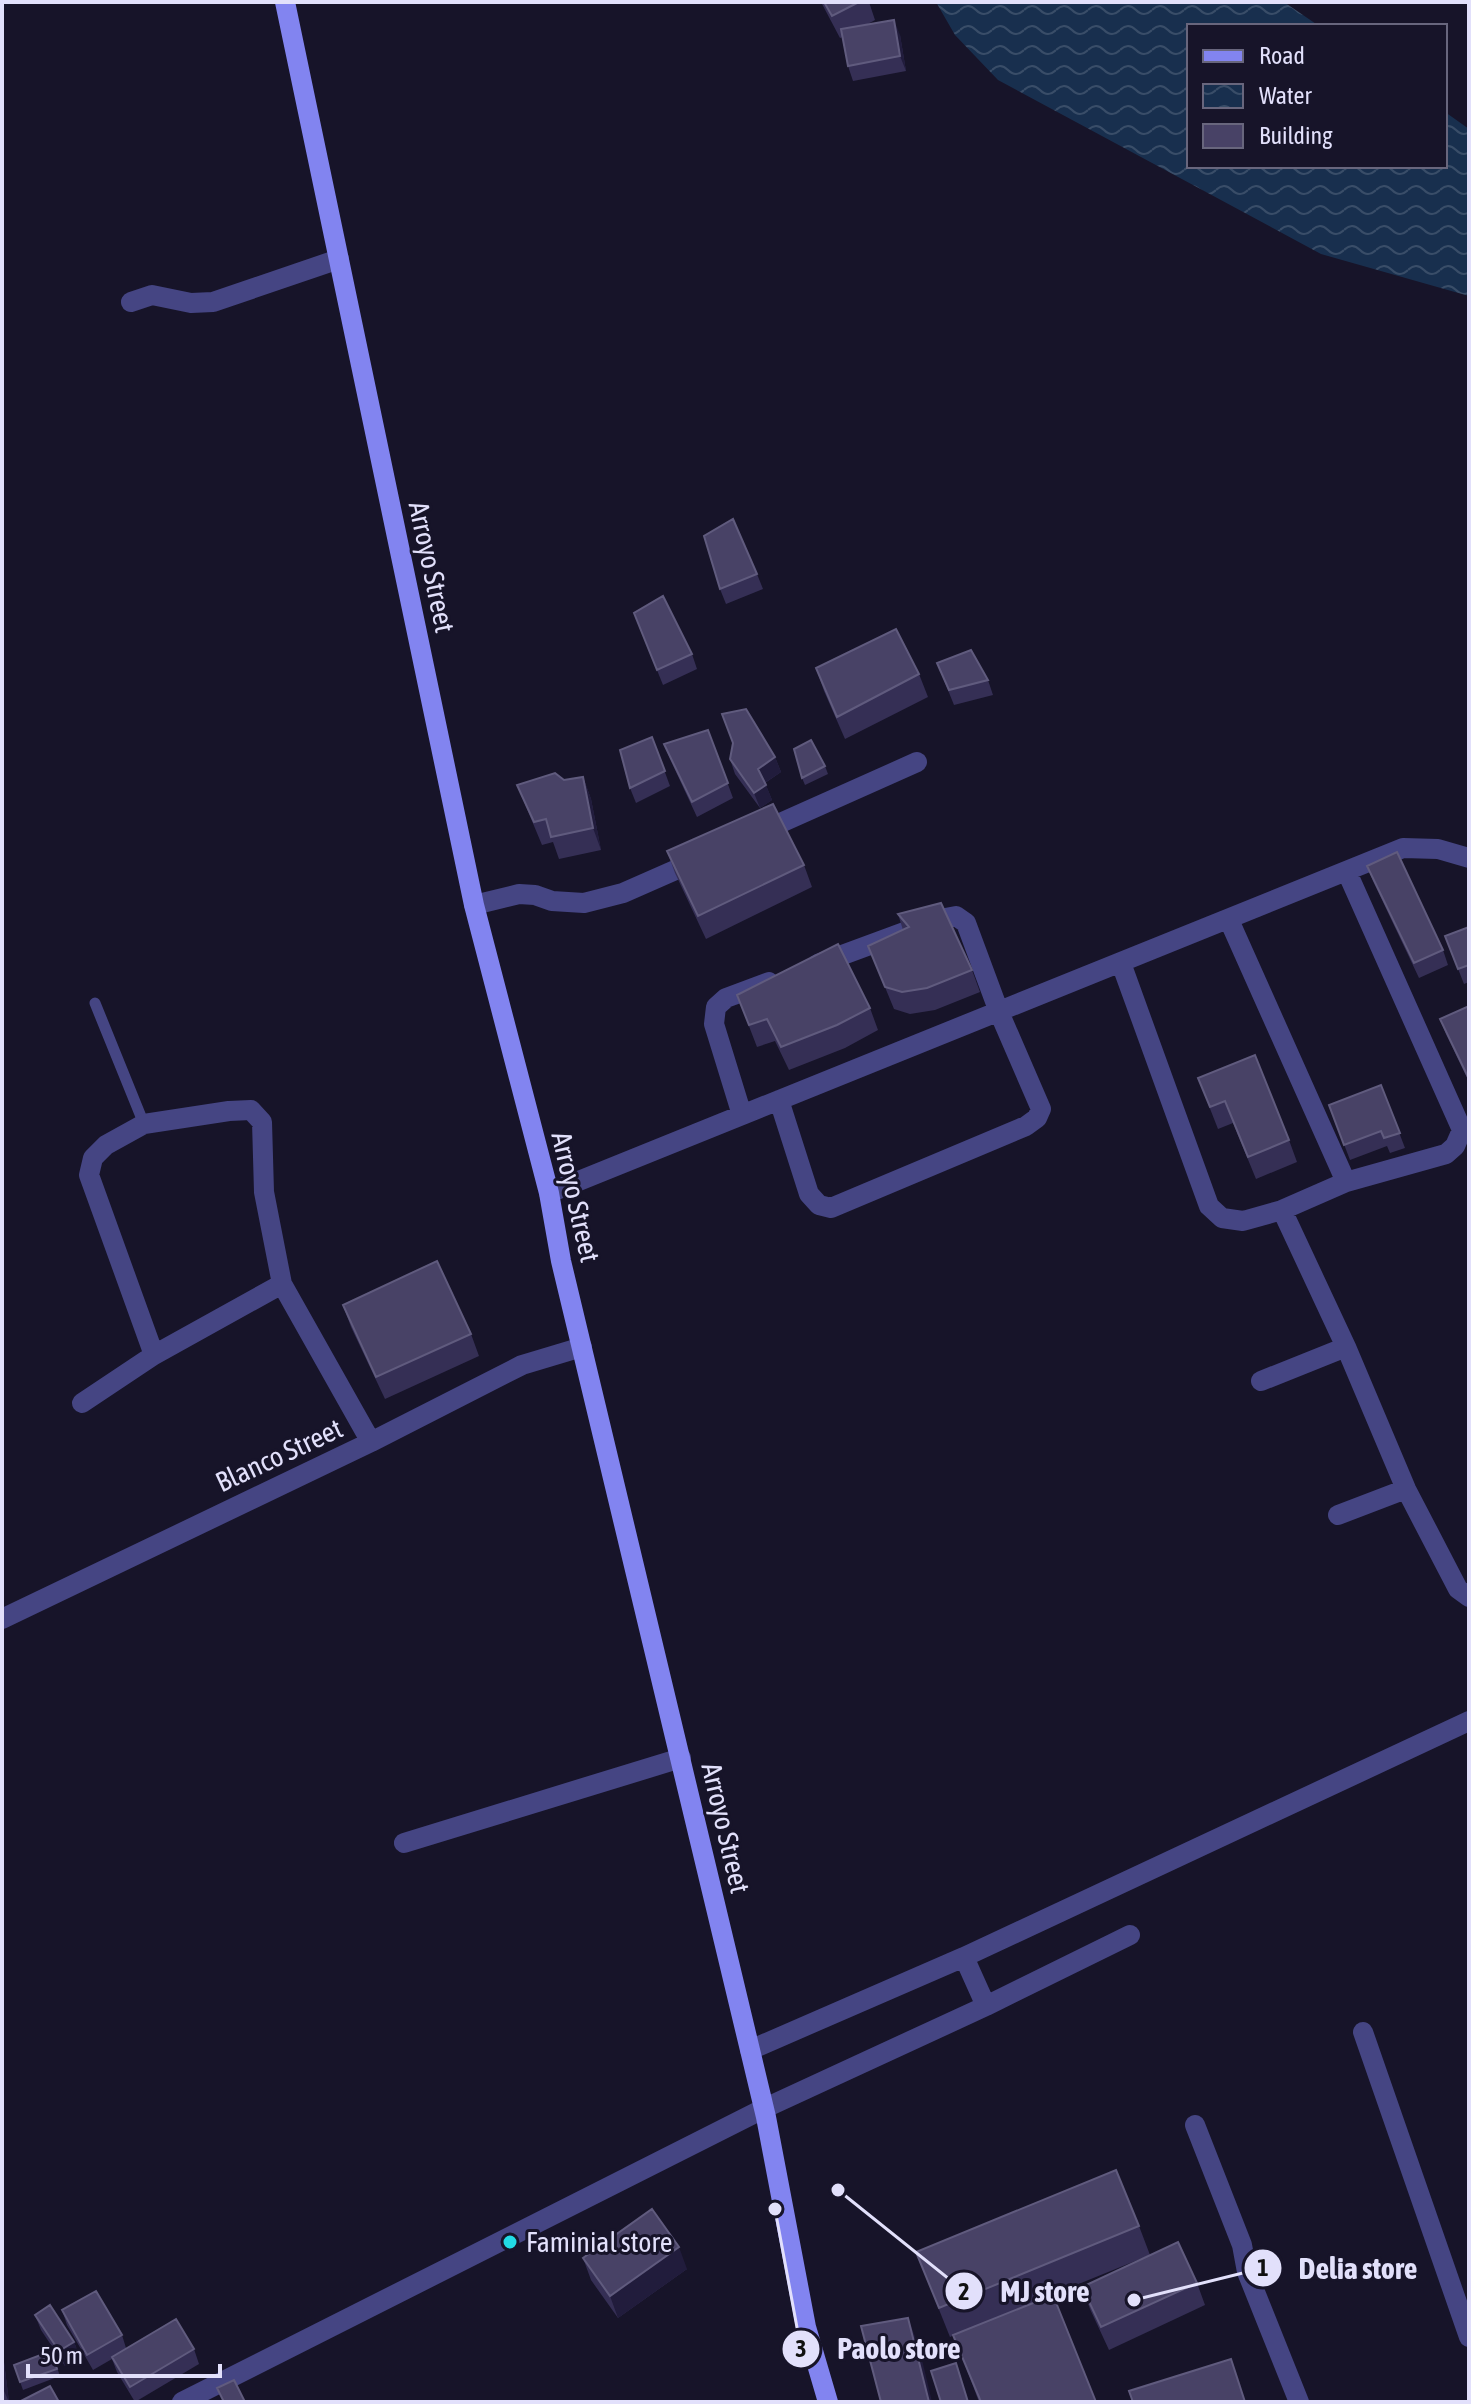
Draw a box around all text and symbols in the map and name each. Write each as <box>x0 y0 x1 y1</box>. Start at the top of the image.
legend <box>1187 24 1447 168</box>
text: Road <box>1259 42 1305 69</box>
text: Water <box>1259 82 1312 109</box>
text: Building <box>1259 122 1333 149</box>
street label: Arroyo Street <box>403 499 461 635</box>
street label: Arroyo Street <box>545 1129 607 1265</box>
street label: Blanco Street <box>211 1412 347 1498</box>
street label: Arroyo Street <box>695 1760 757 1896</box>
place label: Faminial store <box>526 2226 672 2258</box>
marker: Faminial store <box>501 2233 519 2251</box>
callout: Delia store <box>1243 2241 1434 2295</box>
text: Delia store <box>1299 2251 1417 2285</box>
text: 1 <box>1257 2254 1269 2281</box>
callout: MJ store <box>944 2264 1106 2318</box>
text: MJ store <box>1000 2274 1090 2308</box>
text: 2 <box>958 2278 970 2305</box>
callout: Paolo store <box>781 2322 977 2376</box>
scale bar <box>28 2328 220 2378</box>
text: Paolo store <box>837 2331 961 2365</box>
text: 3 <box>795 2335 807 2362</box>
text: 50 m <box>40 2342 83 2369</box>

